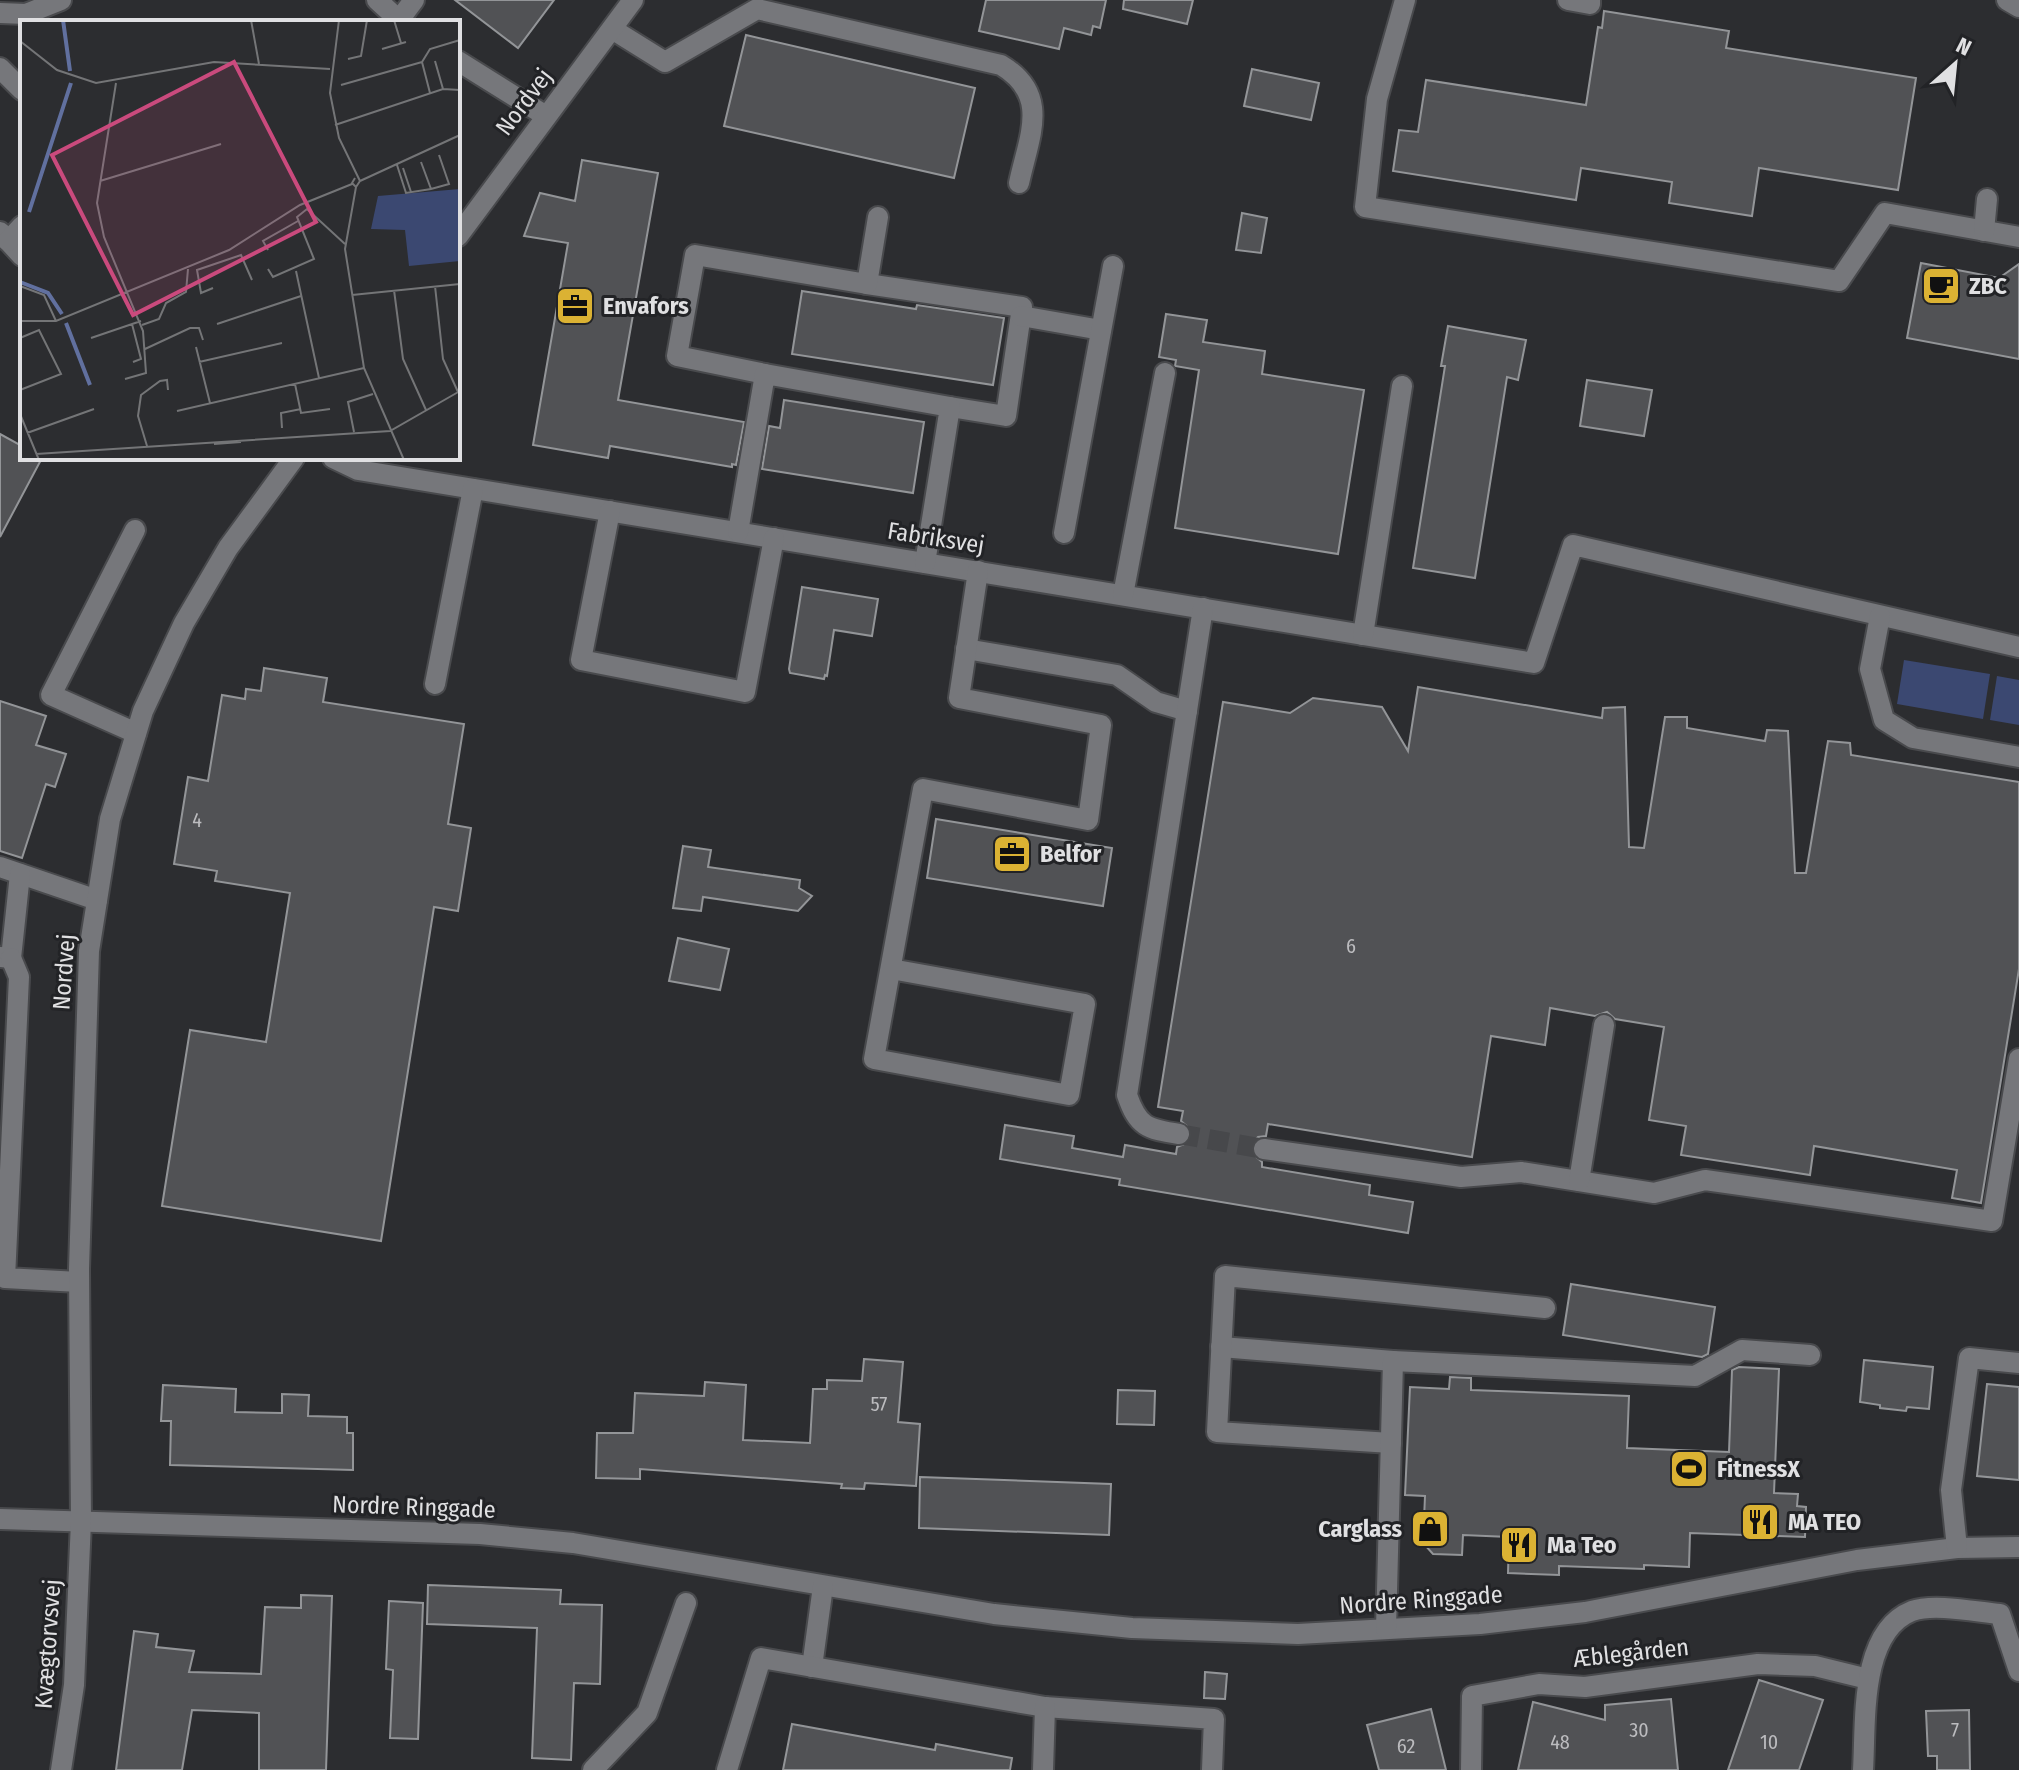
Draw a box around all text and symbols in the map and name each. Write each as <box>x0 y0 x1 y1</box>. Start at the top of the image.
inset map <box>20 20 460 460</box>
north arrow <box>1915 24 1995 104</box>
text: N <box>1952 32 1976 62</box>
street label: Nordvej <box>490 63 558 141</box>
cafe icon: ZBC <box>1920 265 1962 307</box>
place label: ZBC <box>1969 272 2007 300</box>
office icon: Envafors <box>554 285 596 327</box>
place label: Envafors <box>603 292 689 320</box>
street label: Fabriksvej <box>886 517 986 559</box>
house number: 4 <box>192 808 202 832</box>
office icon: Belfor <box>991 833 1033 875</box>
place label: Belfor <box>1040 840 1102 868</box>
street label: Nordvej <box>47 933 81 1011</box>
house number: 6 <box>1346 934 1356 958</box>
house number: 57 <box>871 1392 887 1416</box>
sports icon: FitnessX <box>1668 1448 1710 1490</box>
place label: FitnessX <box>1717 1455 1800 1483</box>
street label: Nordre Ringgade <box>332 1490 496 1524</box>
restaurant icon: MA TEO <box>1739 1501 1781 1543</box>
shop icon: Carglass <box>1409 1508 1451 1550</box>
place label: MA TEO <box>1788 1508 1861 1536</box>
place label: Carglass <box>1318 1515 1402 1543</box>
restaurant icon: Ma Teo <box>1498 1524 1540 1566</box>
place label: Ma Teo <box>1547 1531 1617 1559</box>
street label: Kvægtorvsvej <box>30 1578 66 1710</box>
street label: Nordre Ringgade <box>1339 1580 1503 1620</box>
street label: Æblegården <box>1571 1633 1690 1673</box>
house number: 30 <box>1629 1718 1649 1742</box>
house number: 7 <box>1951 1718 1959 1742</box>
house number: 48 <box>1550 1730 1570 1754</box>
house number: 10 <box>1760 1730 1778 1754</box>
house number: 62 <box>1397 1734 1415 1758</box>

